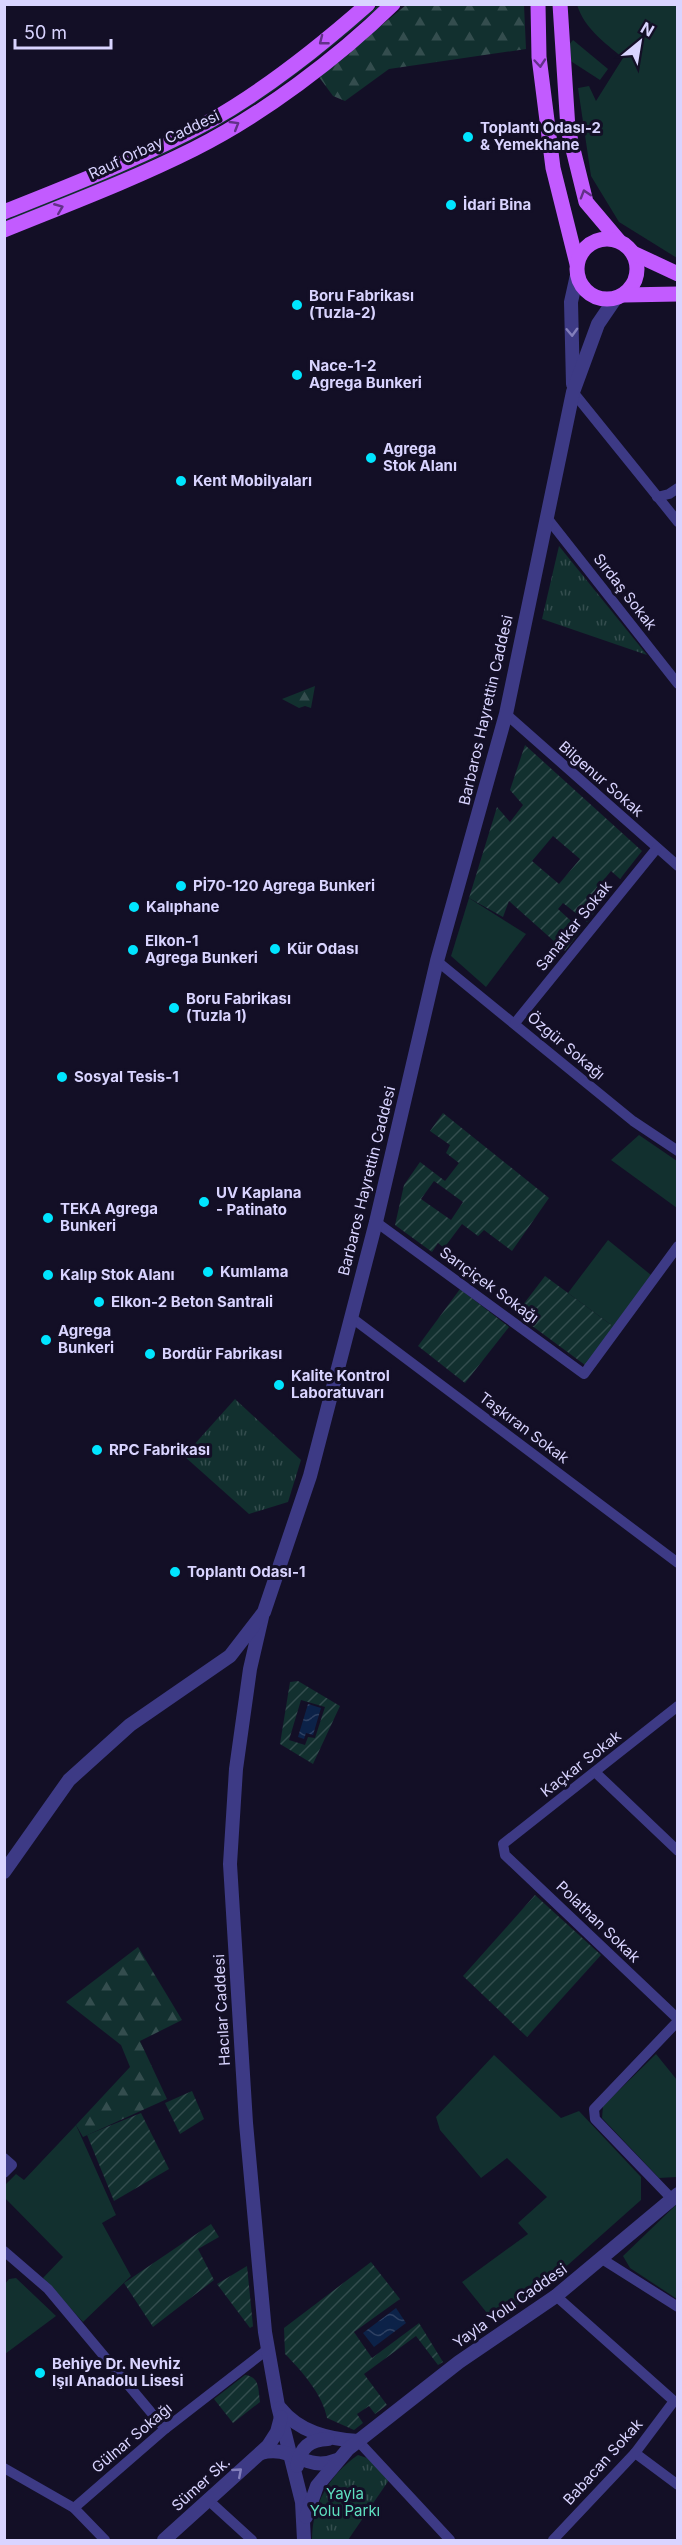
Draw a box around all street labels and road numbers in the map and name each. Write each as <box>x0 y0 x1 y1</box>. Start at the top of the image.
street label: Rauf Orbay Caddesi <box>85 106 222 183</box>
street label: Sırdaş Sokak <box>590 550 662 634</box>
street label: Barbaros Hayrettin Caddesi <box>454 613 517 807</box>
street label: Bilgenur Sokak <box>555 737 648 821</box>
street label: Sanatkar Sokak <box>532 876 616 975</box>
street label: Özgür Sokağı <box>524 1008 609 1084</box>
street label: Barbaros Hayrettin Caddesi <box>334 1084 399 1278</box>
street label: Sarıçiçek Sokağı <box>436 1242 542 1327</box>
street label: Taşkıran Sokak <box>476 1388 574 1468</box>
street label: Kaçkar Sokak <box>537 1726 625 1801</box>
street label: Polathan Sokak <box>552 1877 645 1967</box>
street label: Hacılar Caddesi <box>209 1954 234 2066</box>
street label: Yayla Yolu Caddesi <box>449 2259 570 2352</box>
street label: Gülnar Sokağı <box>88 2399 176 2477</box>
street label: Babacan Sokak <box>559 2414 647 2509</box>
street label: Sümer Sk. <box>167 2452 234 2515</box>

